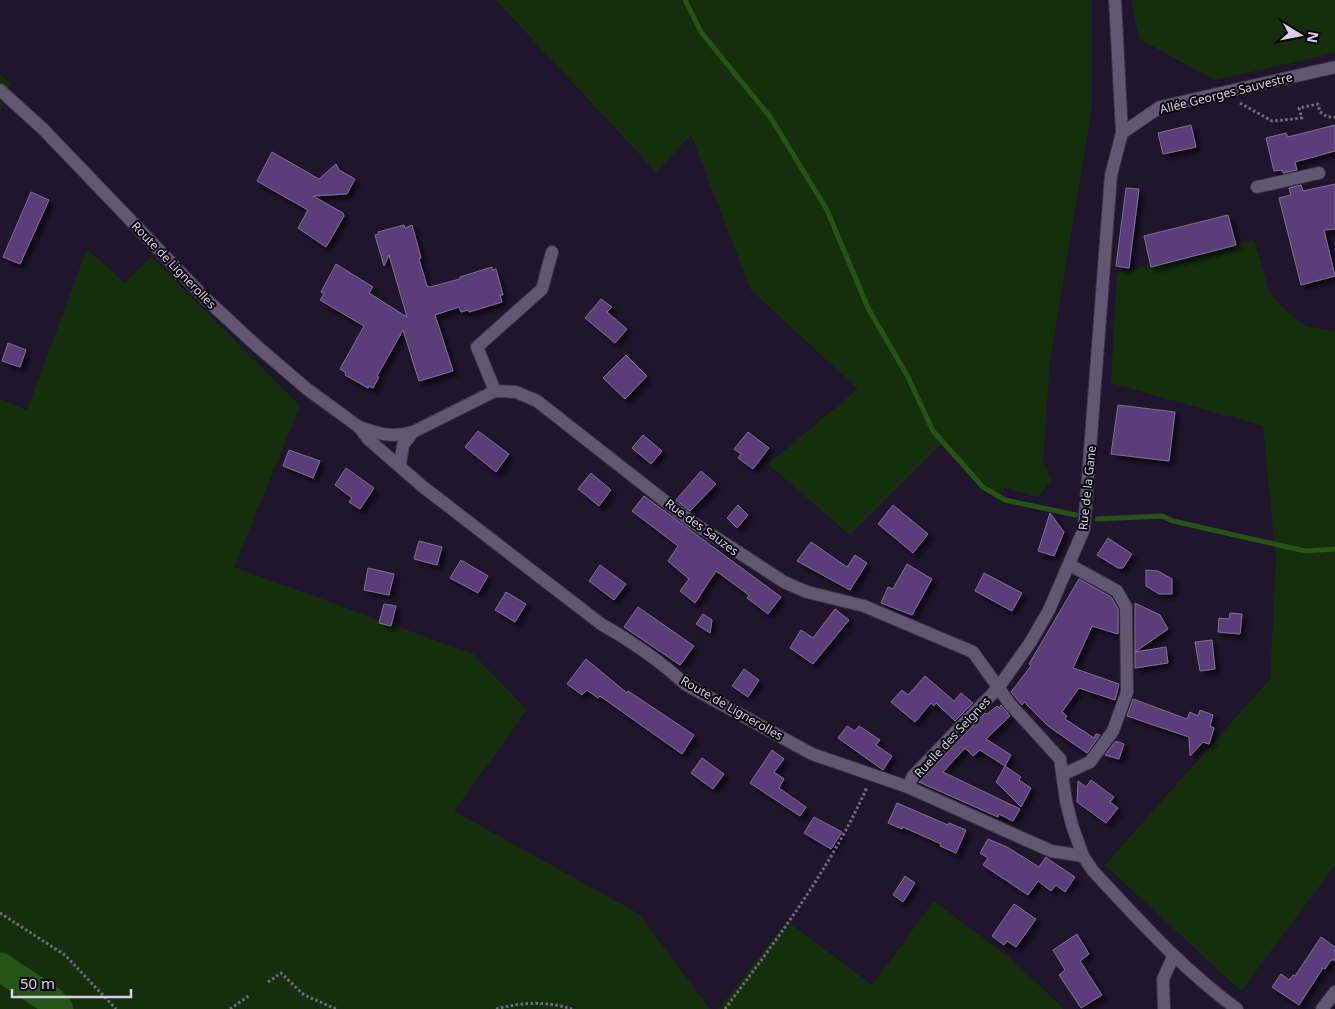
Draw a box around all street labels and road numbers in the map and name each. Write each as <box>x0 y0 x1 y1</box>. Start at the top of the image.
street label: Allée Georges Sauvestre <box>1158 68 1294 118</box>
street label: Route de Lignerolles <box>128 218 220 313</box>
street label: Rue de la Gane <box>1074 445 1100 531</box>
street label: Rue des Sauzes <box>662 495 742 559</box>
street label: Route de Lignerolles <box>678 672 786 744</box>
street label: Ruelle des Seignes <box>910 693 994 781</box>

